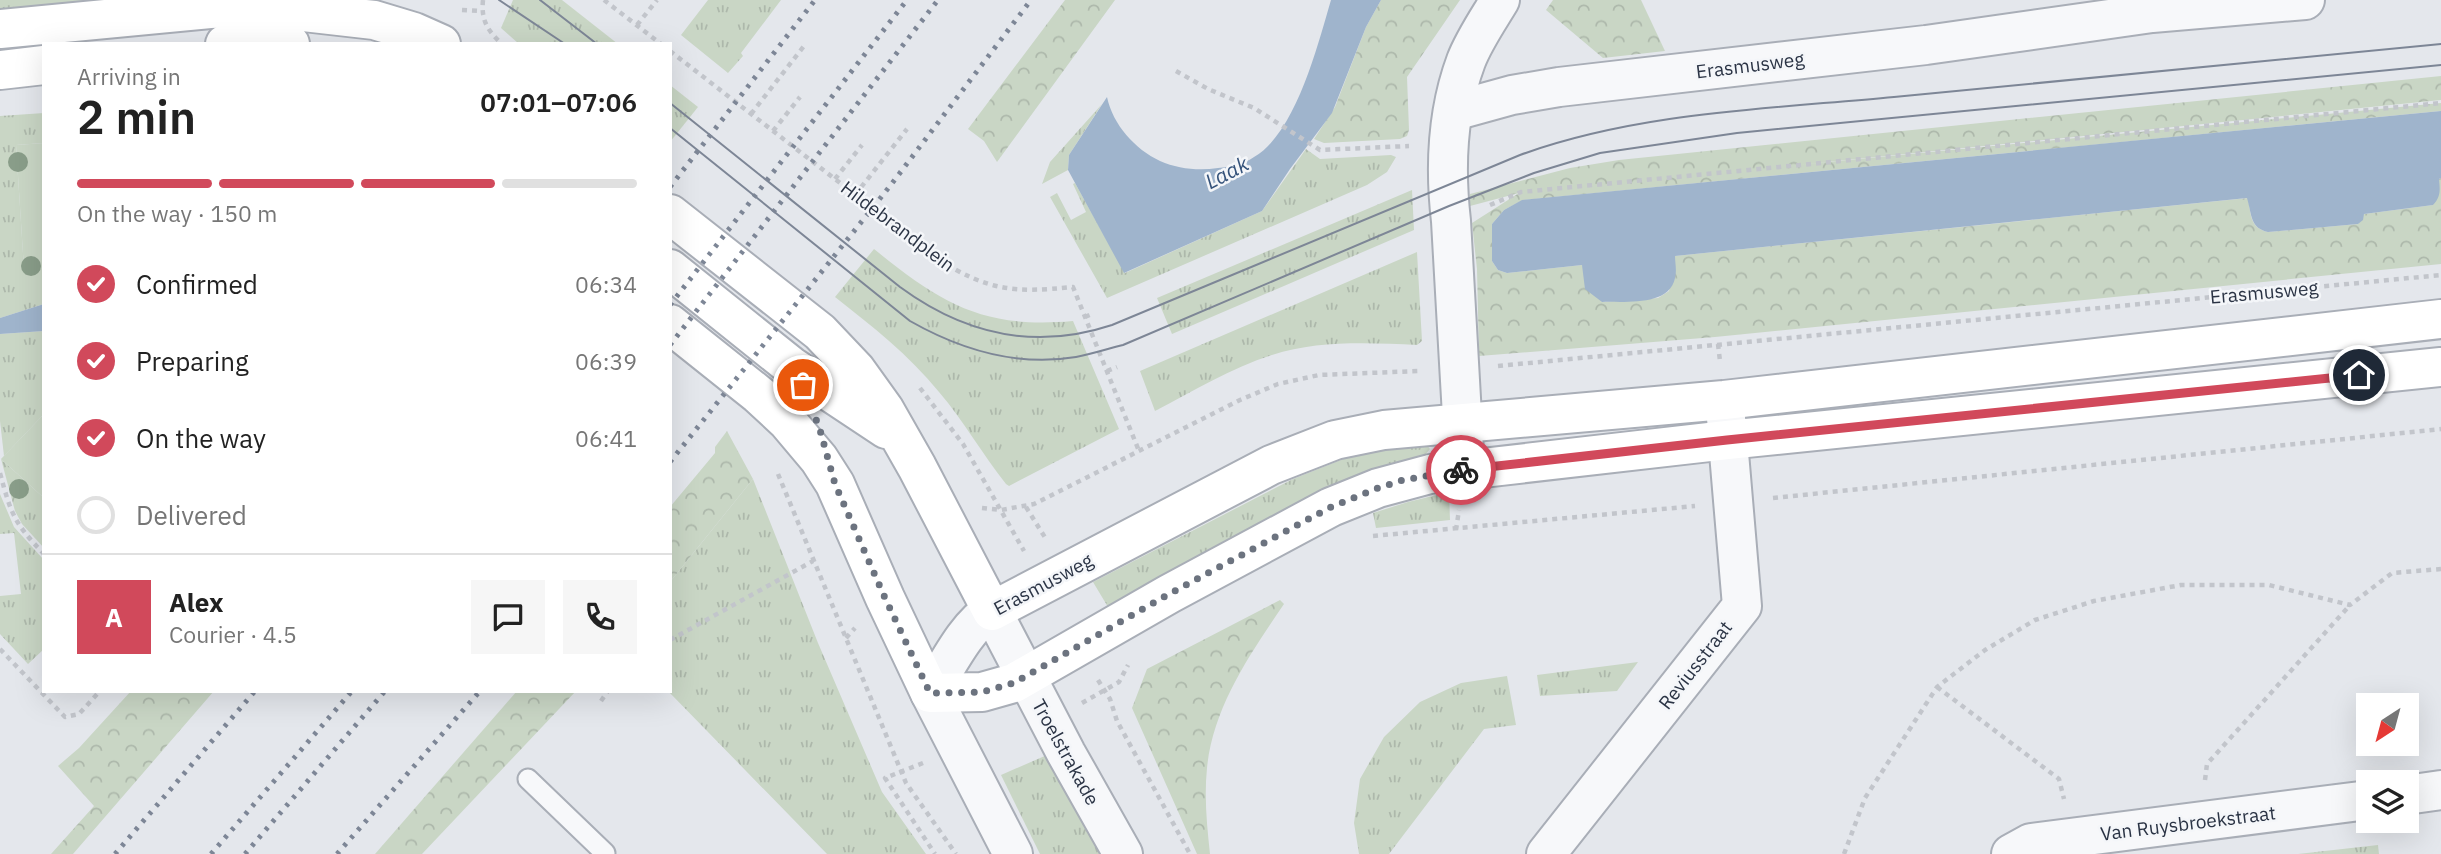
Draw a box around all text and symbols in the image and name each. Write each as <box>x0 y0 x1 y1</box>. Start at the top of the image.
street label: Erasmusweg <box>1695 46 1805 84</box>
text: Arriving in <box>77 61 181 91</box>
text: 07:01–07:06 <box>480 85 637 119</box>
text: 2 min <box>77 87 196 147</box>
water label: Laak <box>1200 149 1254 195</box>
street label: Hildebrandplein <box>836 175 960 277</box>
text: On the way · 150 m <box>77 198 277 228</box>
icon: check <box>77 265 115 303</box>
text: Confirmed <box>136 267 258 301</box>
text: 06:34 <box>575 269 637 299</box>
street label: Erasmusweg <box>2209 275 2319 309</box>
icon: check <box>77 342 115 380</box>
text: Preparing <box>136 344 249 378</box>
pin <box>2329 345 2389 405</box>
text: 06:39 <box>575 346 637 376</box>
pin <box>773 355 833 415</box>
icon: home <box>2340 356 2378 394</box>
icon: bag <box>784 366 822 404</box>
icon: check <box>77 419 115 457</box>
text: On the way <box>136 421 266 455</box>
text: 06:41 <box>575 423 637 453</box>
courier <box>1426 435 1496 505</box>
icon: bike <box>1442 451 1480 489</box>
text: Delivered <box>136 498 247 532</box>
street label: Erasmusweg <box>989 548 1097 620</box>
button: chat <box>471 580 545 654</box>
button: phone <box>563 580 637 654</box>
text: Alex <box>169 585 223 619</box>
text: A <box>105 600 123 634</box>
street label: Reviusstraat <box>1653 616 1737 714</box>
text: Courier · 4.5 <box>169 619 297 649</box>
north arrow <box>2356 693 2418 756</box>
map controls <box>2356 693 2419 833</box>
street label: Troelstrakade <box>1027 695 1105 809</box>
button: layers <box>2356 770 2419 833</box>
street label: Van Ruysbroekstraat <box>2099 800 2277 846</box>

